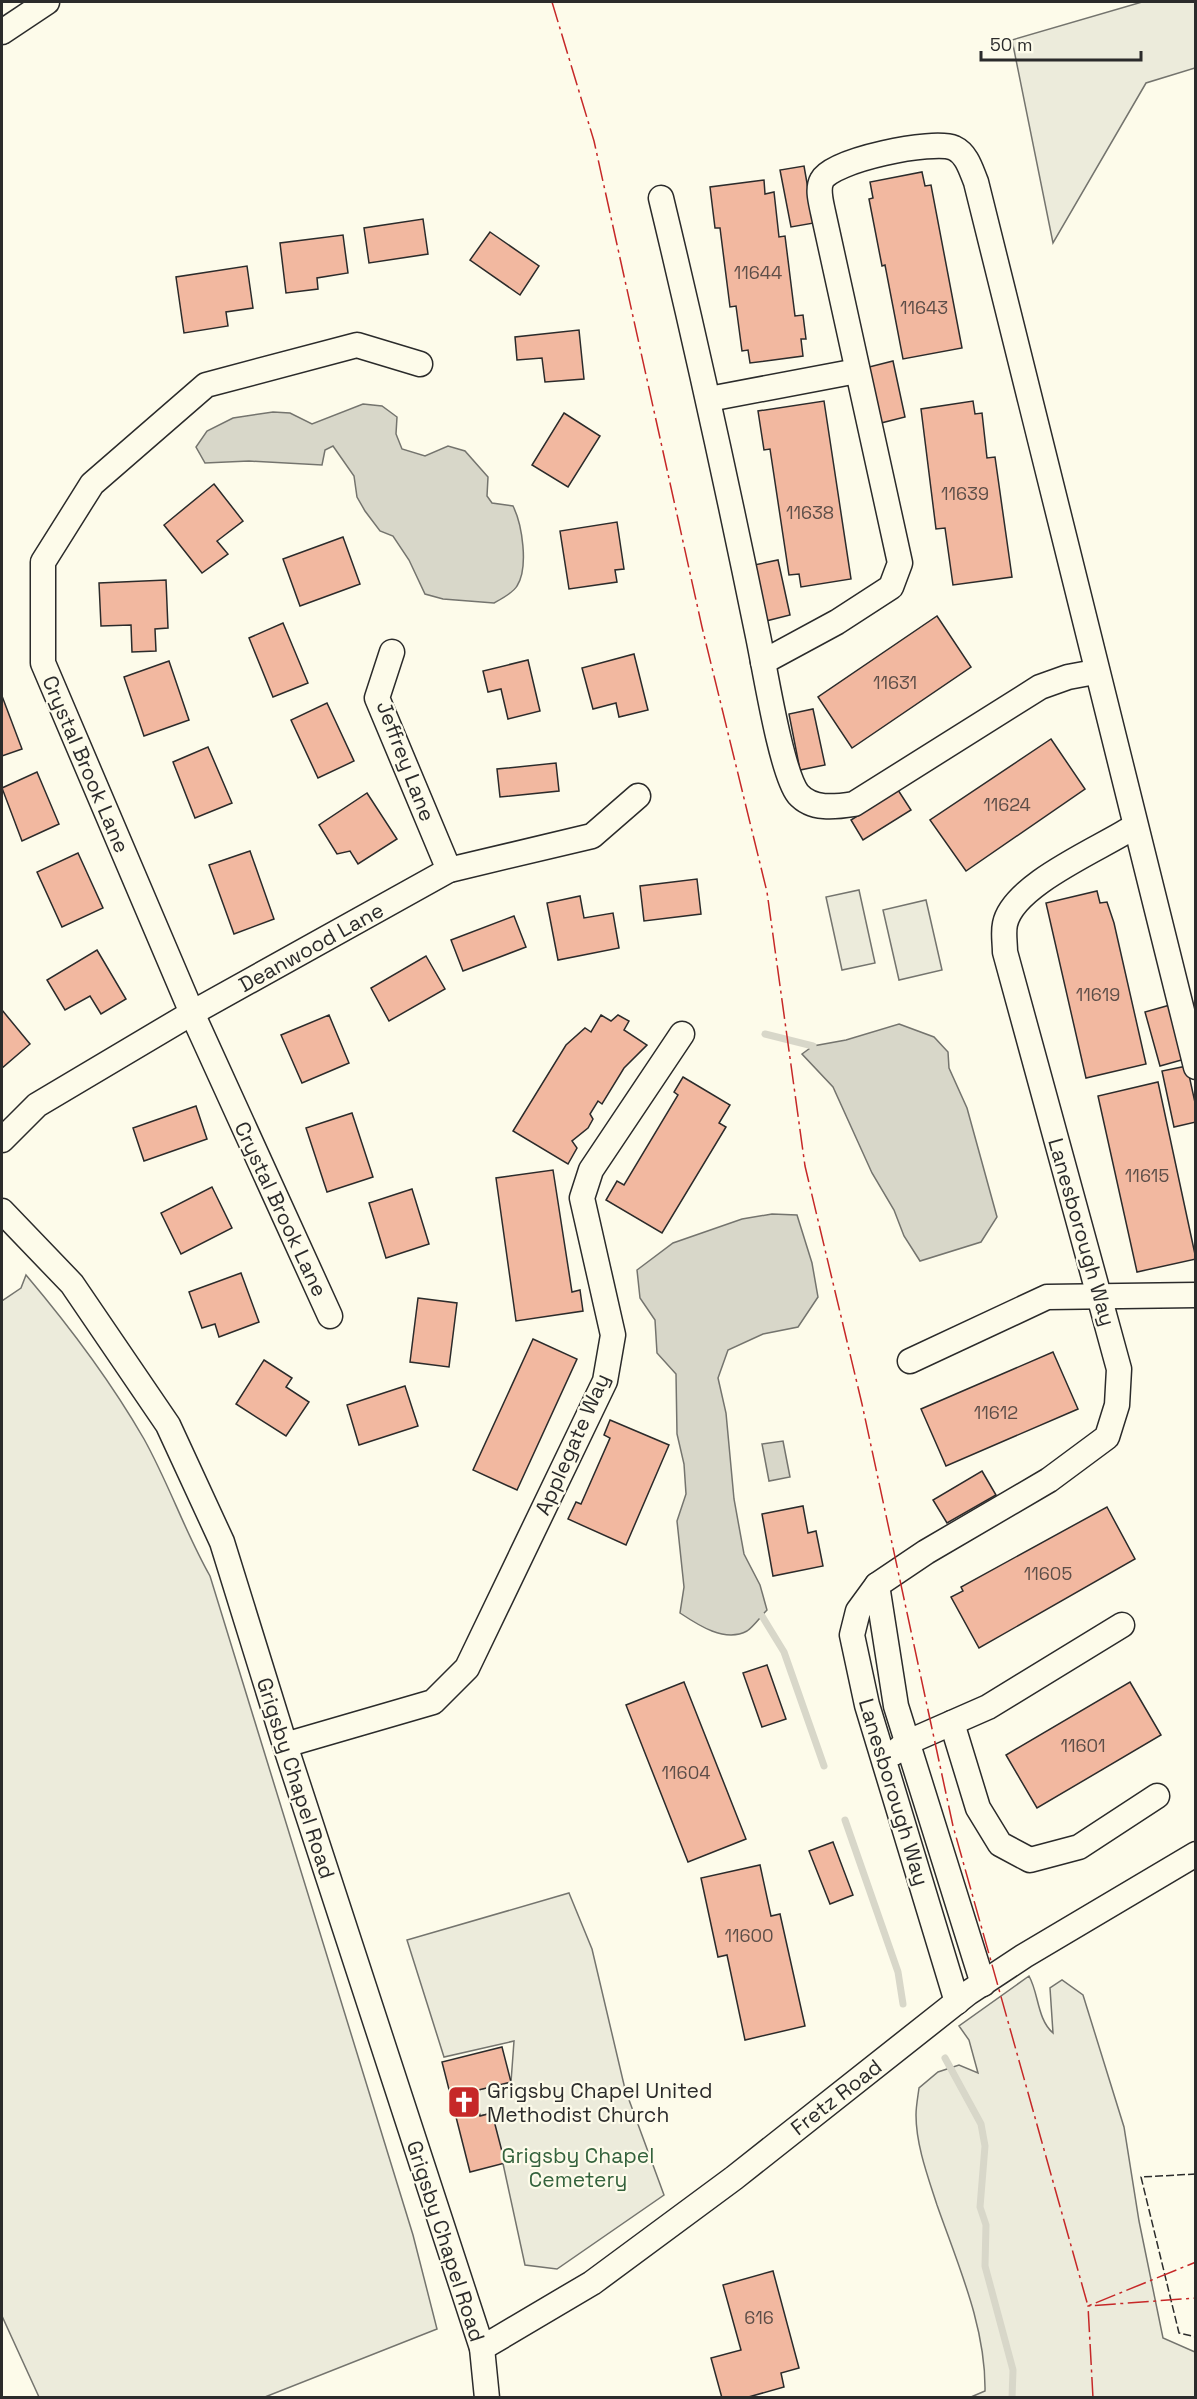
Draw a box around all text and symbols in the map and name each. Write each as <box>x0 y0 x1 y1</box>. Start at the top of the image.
scale bar <box>981 24 1142 62</box>
text: 50 m <box>990 33 1032 56</box>
house number: 11644 <box>734 261 782 284</box>
house number: 11643 <box>900 296 948 319</box>
house number: 11639 <box>941 482 989 505</box>
house number: 11638 <box>786 501 834 524</box>
street label: Crystal Brook Lane <box>36 671 136 857</box>
house number: 11631 <box>873 671 917 694</box>
street label: Jeffrey Lane <box>371 697 441 825</box>
house number: 11624 <box>983 793 1031 816</box>
street label: Deanwood Lane <box>234 896 388 998</box>
house number: 11619 <box>1076 983 1120 1006</box>
street label: Crystal Brook Lane <box>229 1117 333 1301</box>
street label: Lanesborough Way <box>1042 1135 1122 1329</box>
house number: 11615 <box>1125 1164 1169 1187</box>
street label: Applegate Way <box>529 1369 615 1519</box>
house number: 11612 <box>974 1401 1018 1424</box>
house number: 11605 <box>1024 1562 1072 1585</box>
street label: Grigsby Chapel Road <box>251 1674 341 1882</box>
street label: Lanesborough Way <box>853 1695 935 1889</box>
house number: 11601 <box>1060 1734 1106 1757</box>
house number: 11604 <box>662 1761 710 1784</box>
house number: 11600 <box>724 1924 774 1947</box>
street label: Fretz Road <box>785 2053 887 2141</box>
place label: Grigsby Chapel United Methodist Church <box>487 2077 712 2128</box>
church icon: Grigsby Chapel United Methodist Church <box>446 2084 482 2120</box>
street label: Grigsby Chapel Road <box>401 2137 491 2345</box>
park label: Grigsby Chapel Cemetery <box>502 2142 654 2193</box>
house number: 616 <box>744 2306 774 2329</box>

